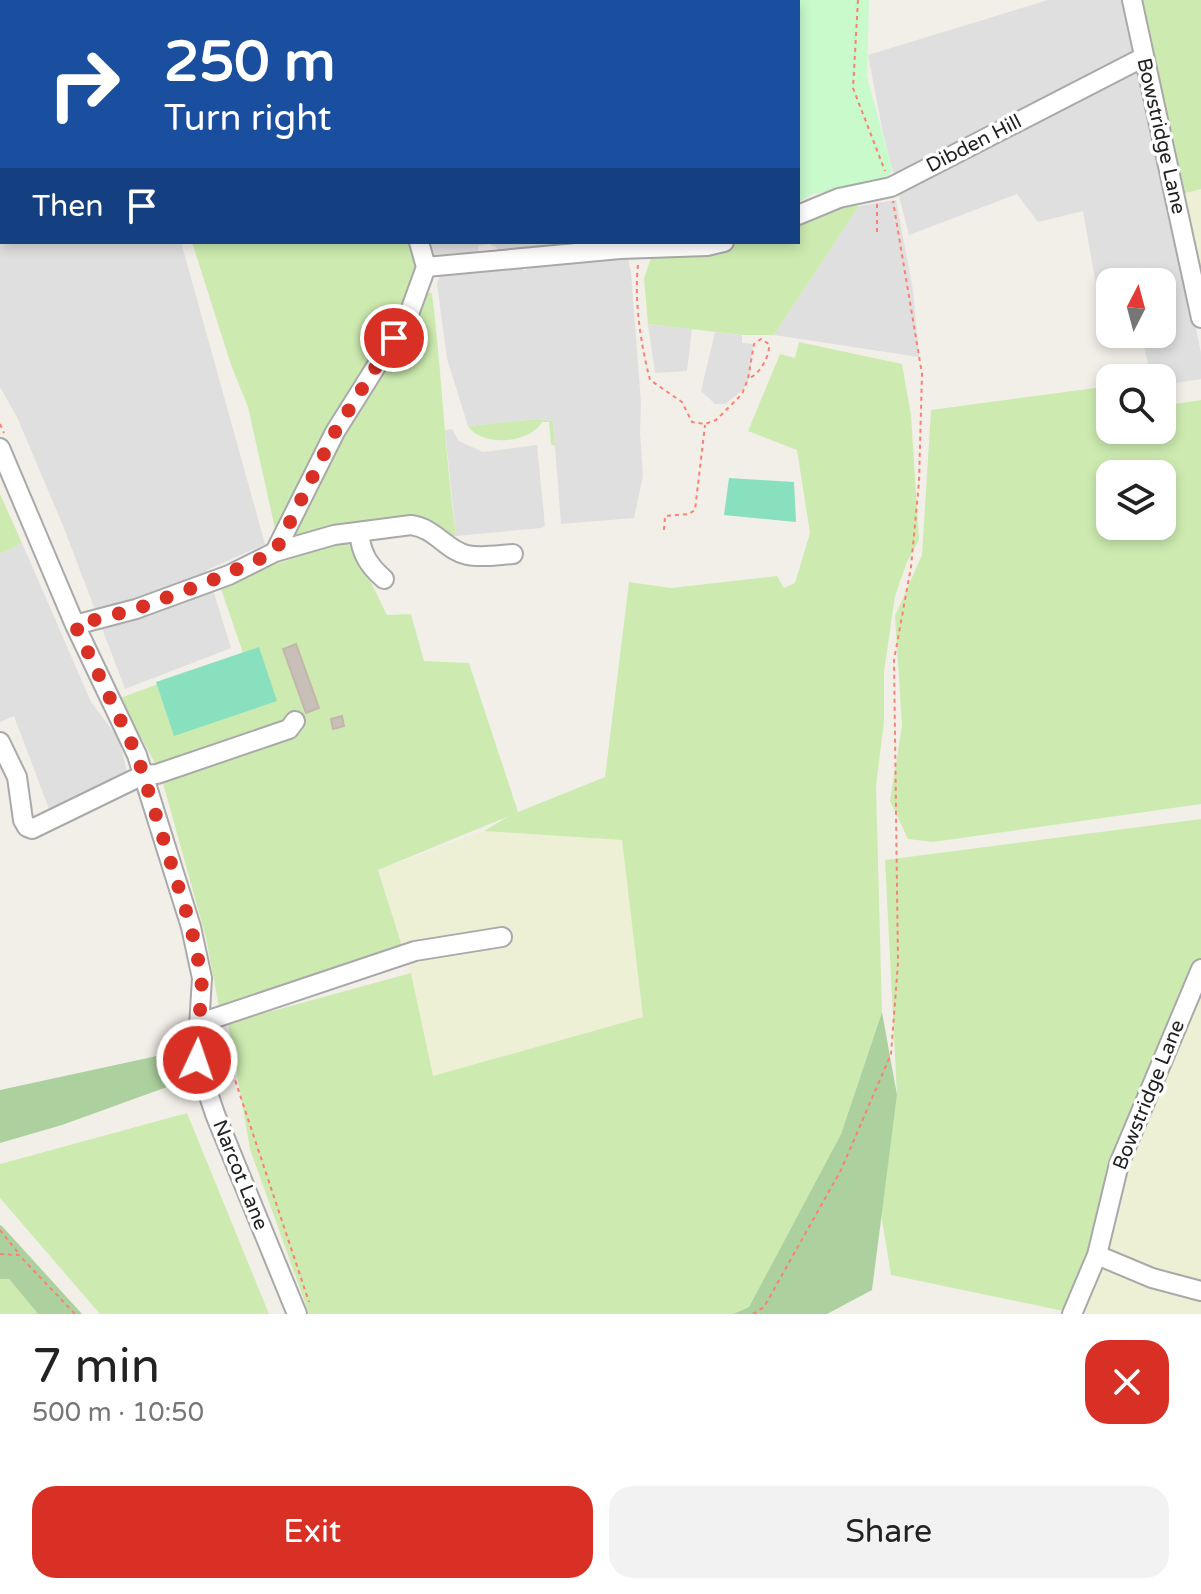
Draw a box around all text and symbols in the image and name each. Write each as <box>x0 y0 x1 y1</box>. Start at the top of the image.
text: 250 m <box>164 29 335 96</box>
icon: right <box>32 32 136 136</box>
street label: Bowstridge Lane <box>1131 56 1191 216</box>
text: Turn right <box>164 97 331 140</box>
street label: Dibden Hill <box>922 110 1026 178</box>
icon: arrive <box>120 184 164 228</box>
text: Then <box>32 188 104 225</box>
north arrow <box>1096 268 1176 348</box>
map controls <box>1096 268 1176 540</box>
pin <box>360 304 428 372</box>
icon: arrive <box>372 316 416 360</box>
button: search <box>1096 364 1176 444</box>
button: layers <box>1096 460 1176 540</box>
street label: Bowstridge Lane <box>1108 1017 1190 1173</box>
position arrow <box>155 1018 239 1102</box>
street label: Narcot Lane <box>207 1117 273 1233</box>
text: 7 min <box>32 1338 160 1396</box>
button: close <box>1085 1340 1169 1424</box>
text: 500 m · 10:50 <box>32 1397 204 1428</box>
button: Exit <box>32 1486 593 1578</box>
button: Share <box>609 1486 1169 1578</box>

